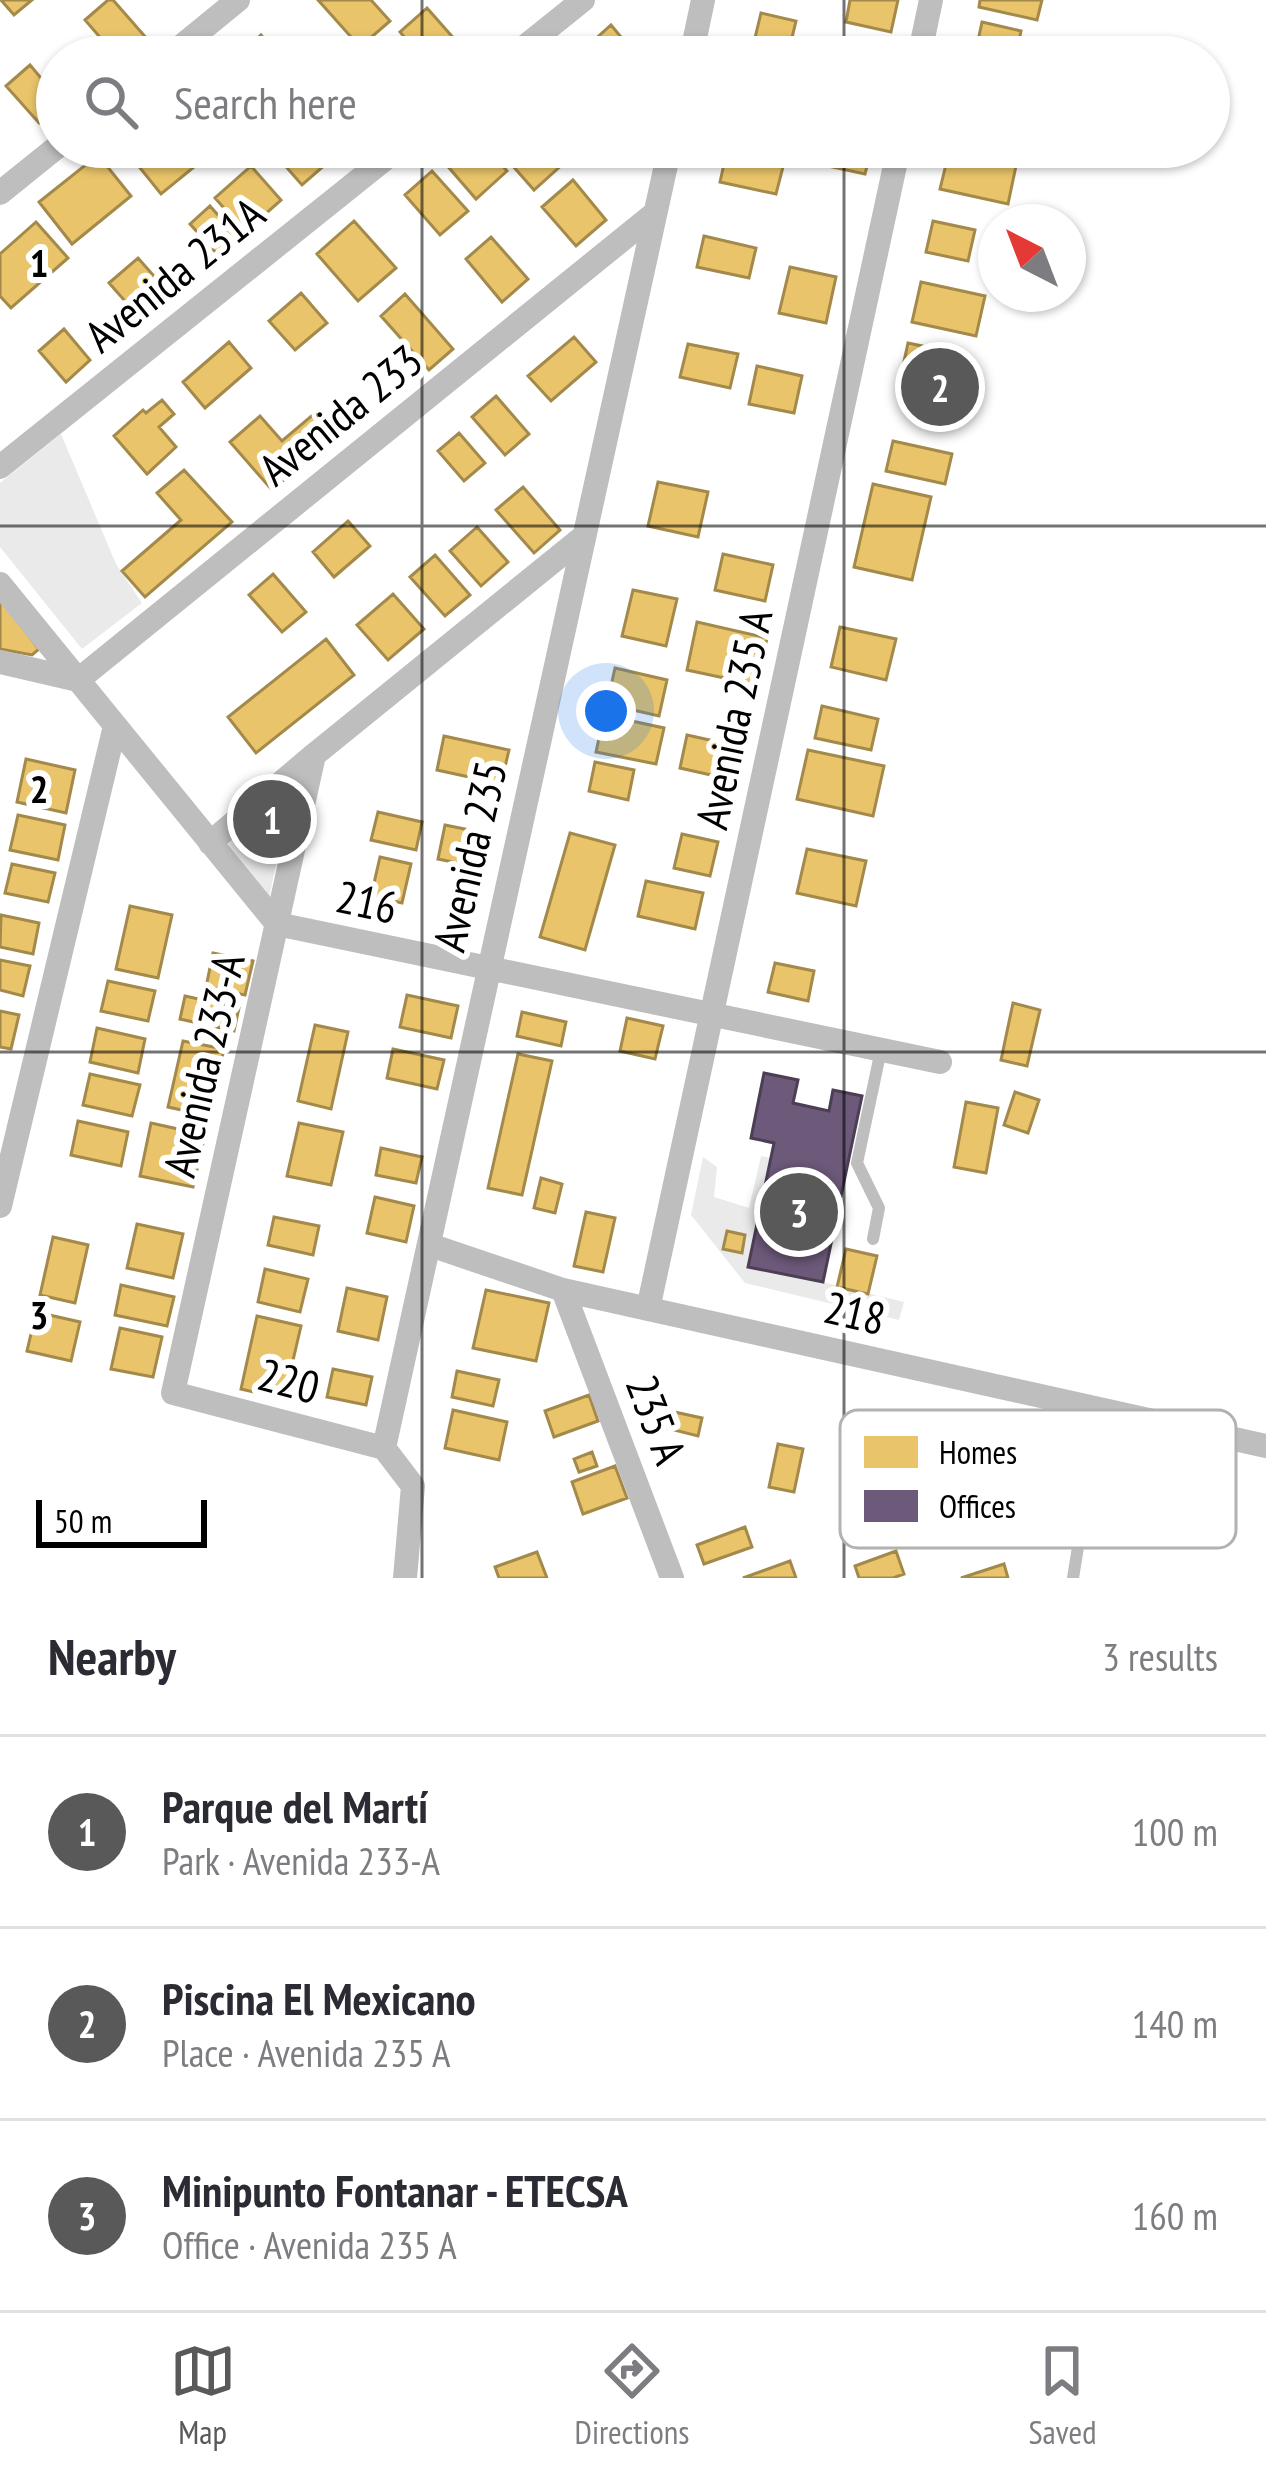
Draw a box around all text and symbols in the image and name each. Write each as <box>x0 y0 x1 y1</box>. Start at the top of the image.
search box <box>36 36 1230 168</box>
icon: search <box>78 69 144 135</box>
text: Search here <box>174 73 357 131</box>
street label: Avenida 231A <box>72 184 276 364</box>
north arrow <box>978 204 1086 312</box>
text: 1 <box>30 237 48 288</box>
street label: Avenida 233 <box>247 331 433 497</box>
pin: 2 <box>901 342 979 432</box>
street label: Avenida 235 A <box>681 603 785 834</box>
your location <box>576 681 636 741</box>
street label: Avenida 235 <box>419 755 519 957</box>
text: 2 <box>30 763 48 814</box>
pin: 1 <box>233 774 311 864</box>
street label: 216 <box>331 866 403 936</box>
street label: Avenida 233-A <box>149 947 257 1182</box>
pin: 3 <box>760 1167 838 1257</box>
street label: 218 <box>819 1277 891 1347</box>
text: 3 <box>30 1289 48 1340</box>
street label: 220 <box>252 1344 326 1416</box>
street label: 235 A <box>614 1366 701 1472</box>
legend <box>840 1410 1236 1548</box>
text: Homes <box>939 1430 1017 1473</box>
text: Offices <box>939 1484 1016 1527</box>
scale bar <box>36 1494 207 1547</box>
text: 50 m <box>54 1499 112 1542</box>
text: Nearby <box>48 1623 176 1689</box>
text: 3 results <box>1102 1631 1218 1682</box>
text: Parque del Martí <box>162 1777 428 1835</box>
text: 1 <box>78 1806 96 1857</box>
text: 100 m <box>1132 1806 1218 1857</box>
text: Park · Avenida 233-A <box>162 1835 440 1886</box>
text: Piscina El Mexicano <box>162 1969 476 2027</box>
text: 2 <box>78 1998 96 2049</box>
text: 140 m <box>1132 1998 1218 2049</box>
text: Place · Avenida 235 A <box>162 2027 451 2078</box>
text: Minipunto Fontanar - ETECSA <box>162 2161 628 2219</box>
text: 3 <box>78 2190 96 2241</box>
text: 160 m <box>1132 2190 1218 2241</box>
text: Office · Avenida 235 A <box>162 2219 457 2270</box>
tab: Map <box>170 2338 236 2453</box>
tab: Directions <box>575 2338 689 2453</box>
tab: Saved <box>1028 2338 1096 2453</box>

